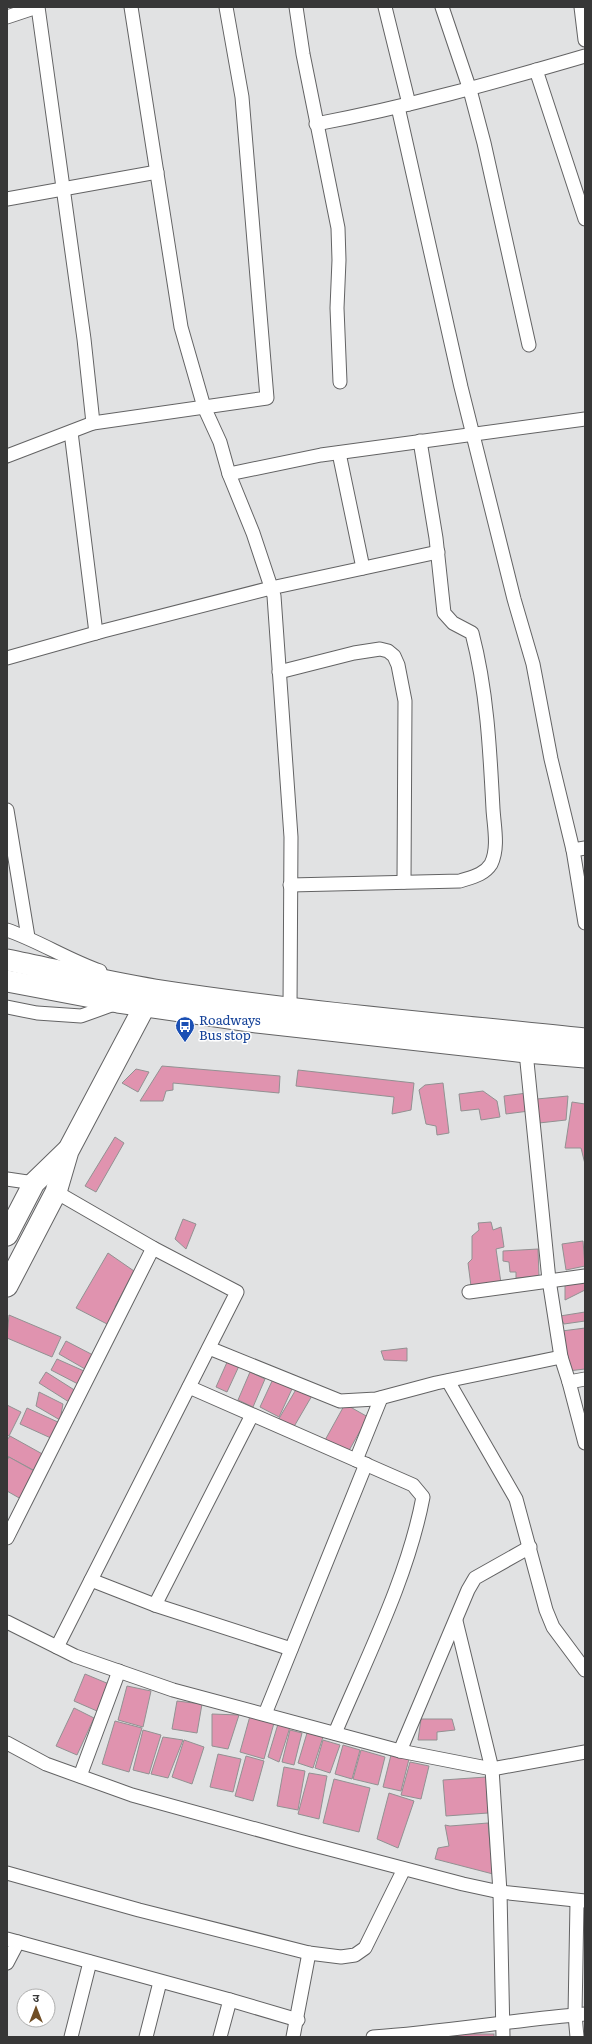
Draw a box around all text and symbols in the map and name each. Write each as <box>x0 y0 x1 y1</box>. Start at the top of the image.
place label: Roadways Bus stop <box>199 1010 261 1044</box>
bus stop icon: Roadways Bus stop <box>174 1015 196 1043</box>
north arrow <box>16 1988 56 2028</box>
text: उ <box>33 1989 40 2005</box>

